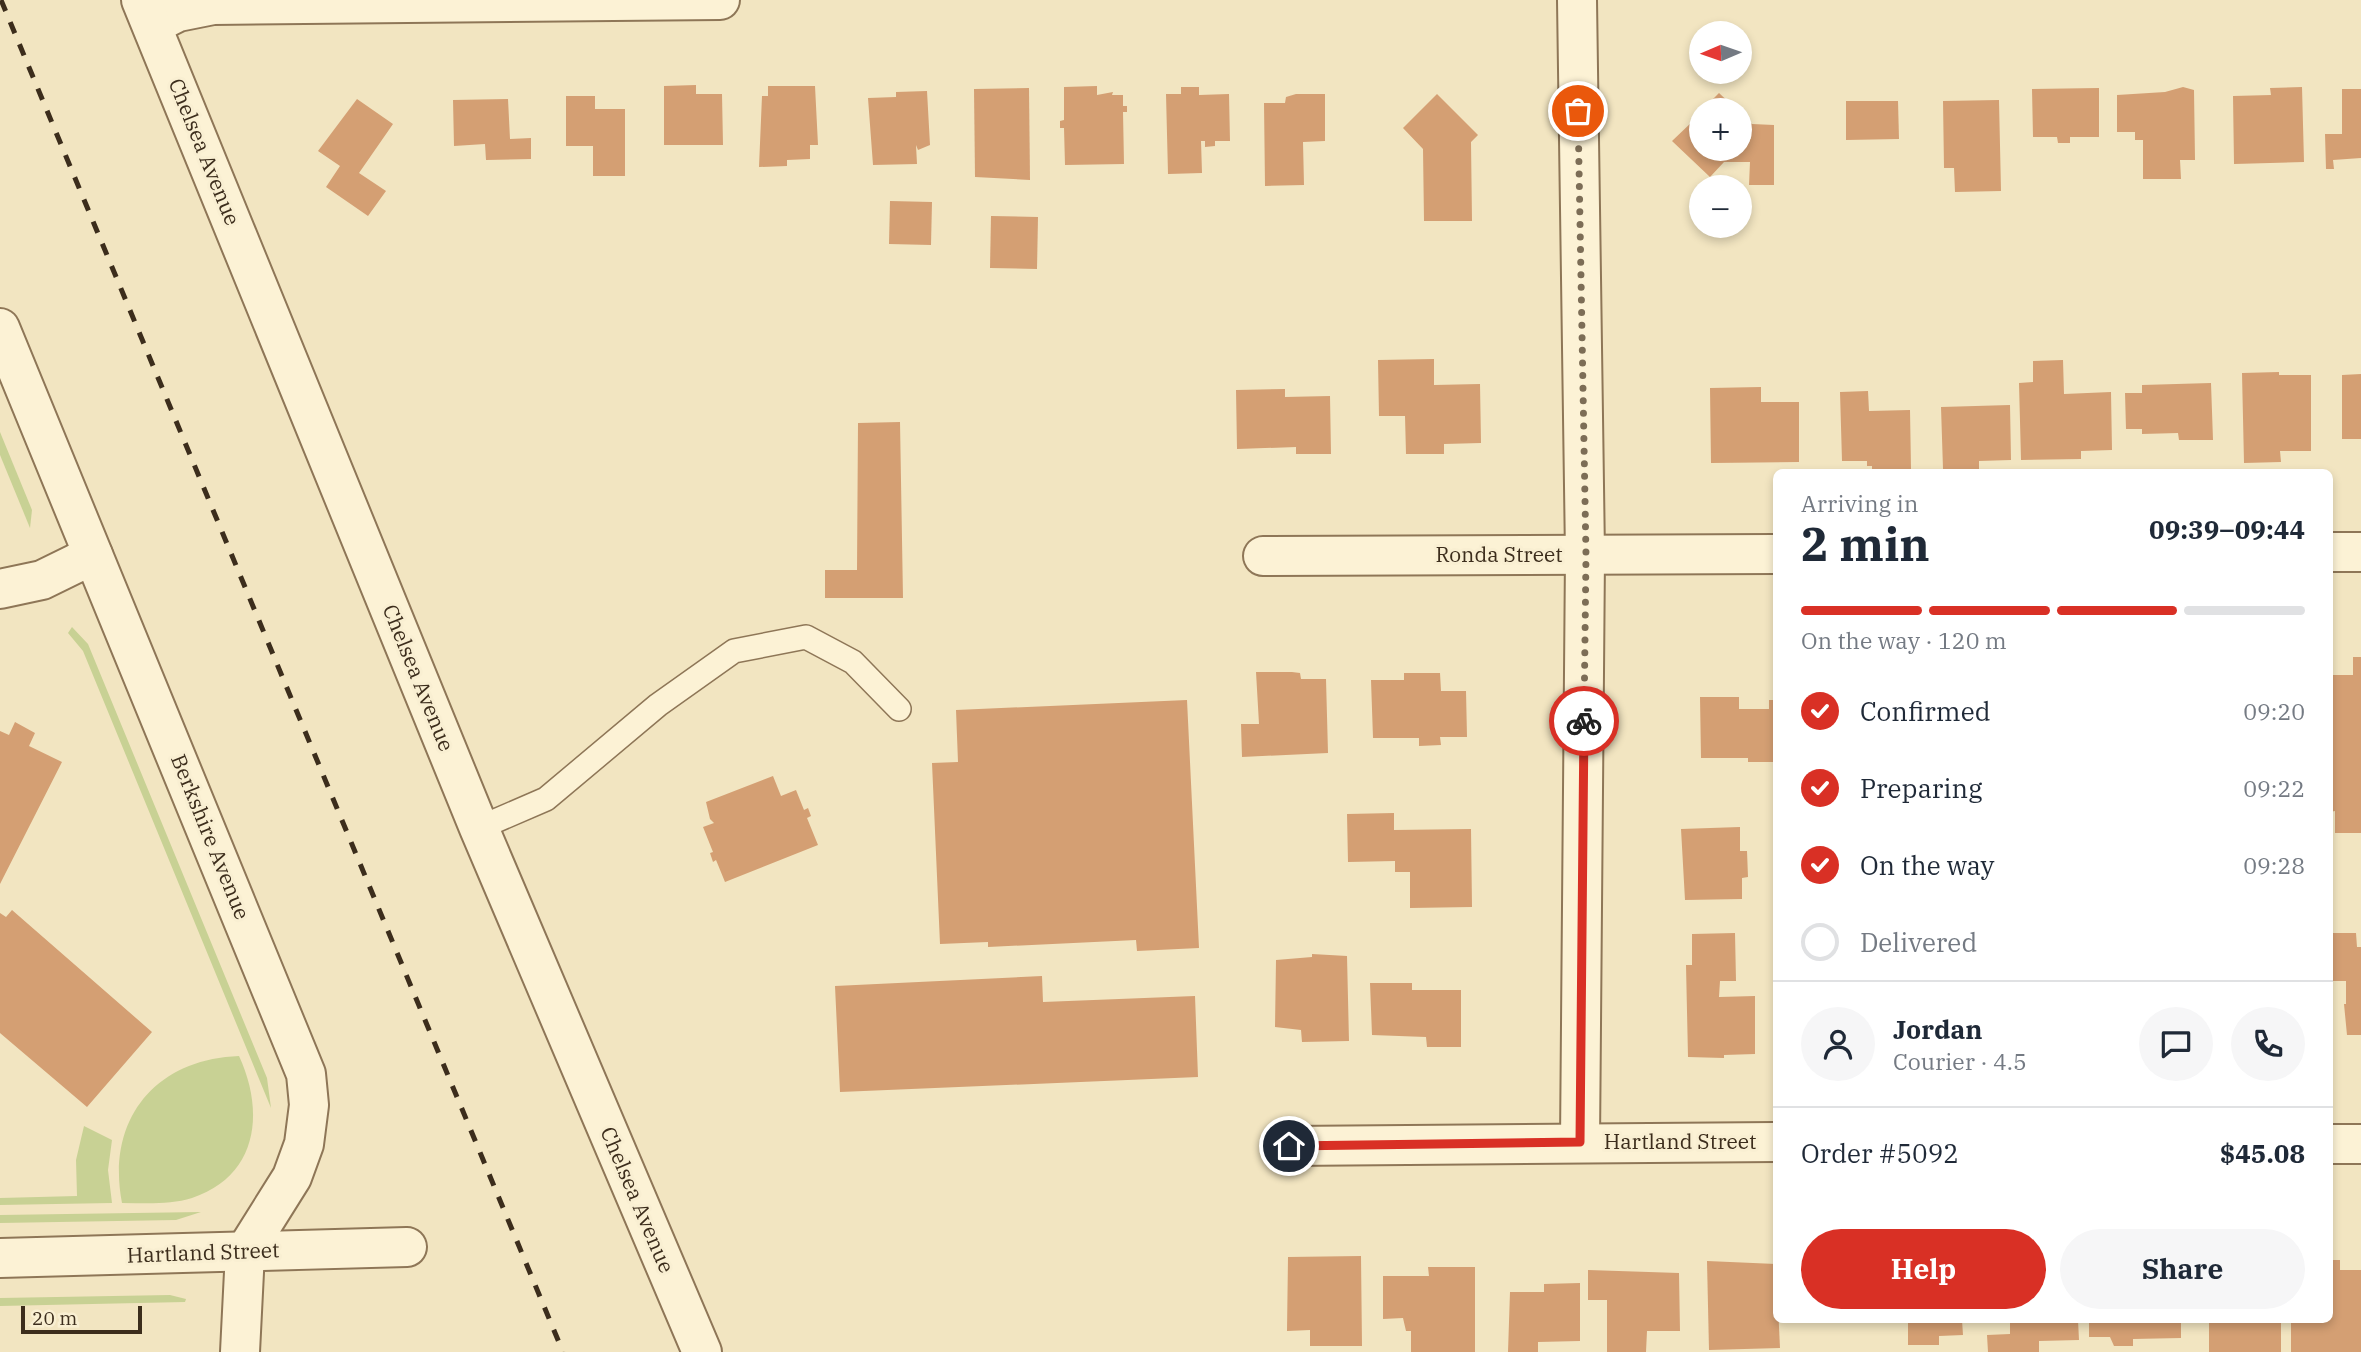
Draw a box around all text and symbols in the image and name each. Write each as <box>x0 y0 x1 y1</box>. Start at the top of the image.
north arrow <box>1689 21 1752 84</box>
map controls <box>1689 21 1752 238</box>
street label: Chelsea Avenue <box>163 74 247 229</box>
pin <box>1548 81 1608 141</box>
icon: bag <box>1559 92 1597 130</box>
button: + <box>1689 98 1752 161</box>
button: − <box>1689 175 1752 238</box>
text: Arriving in <box>1801 488 1918 518</box>
text: 09:39–09:44 <box>2149 512 2305 546</box>
text: 2 min <box>1801 514 1930 574</box>
street label: Ronda Street <box>1435 540 1563 568</box>
street label: Chelsea Avenue <box>377 600 461 755</box>
text: On the way · 120 m <box>1801 625 2007 655</box>
courier <box>1549 686 1619 756</box>
icon: check <box>1801 692 1839 730</box>
text: Confirmed <box>1860 694 1991 728</box>
text: 09:20 <box>2243 696 2305 726</box>
icon: bike <box>1565 702 1603 740</box>
street label: Berkshire Avenue <box>165 750 257 924</box>
icon: check <box>1801 769 1839 807</box>
text: Preparing <box>1860 771 1982 805</box>
text: 09:22 <box>2243 773 2305 803</box>
icon: check <box>1801 846 1839 884</box>
text: On the way <box>1860 848 1994 882</box>
text: 09:28 <box>2243 850 2305 880</box>
text: Delivered <box>1860 925 1977 959</box>
button: person <box>1801 1007 1875 1081</box>
button: chat <box>2139 1007 2213 1081</box>
button: phone <box>2231 1007 2305 1081</box>
text: Jordan <box>1893 1012 1983 1046</box>
text: Courier · 4.5 <box>1893 1046 2027 1076</box>
pin <box>1259 1116 1319 1176</box>
street label: Chelsea Avenue <box>595 1122 681 1277</box>
icon: home <box>1270 1127 1308 1165</box>
street label: Hartland Street <box>1604 1127 1756 1155</box>
text: Order #5092 <box>1801 1136 1959 1170</box>
text: $45.08 <box>2220 1136 2305 1170</box>
button: Help <box>1801 1229 2046 1309</box>
button: Share <box>2060 1229 2305 1309</box>
street label: Hartland Street <box>126 1235 280 1269</box>
scale bar <box>21 1303 142 1335</box>
text: 20 m <box>32 1306 77 1330</box>

